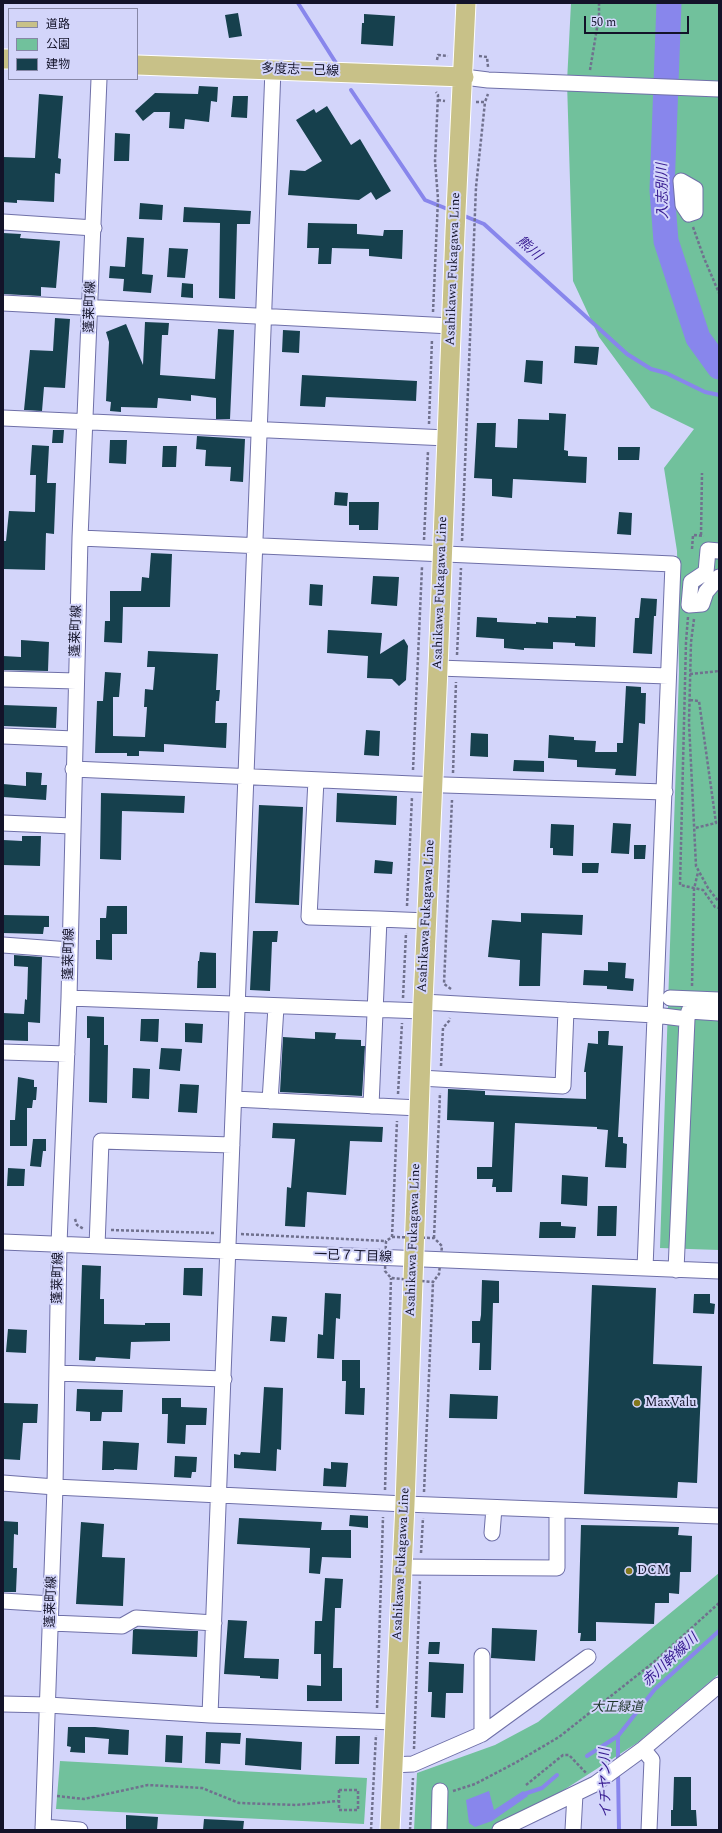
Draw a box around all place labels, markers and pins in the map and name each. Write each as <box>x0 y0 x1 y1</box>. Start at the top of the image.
place label: MaxValu <box>645 1395 697 1411</box>
marker: MaxValu <box>632 1398 642 1408</box>
place label: DCM <box>637 1563 669 1579</box>
marker: DCM <box>624 1566 634 1576</box>

